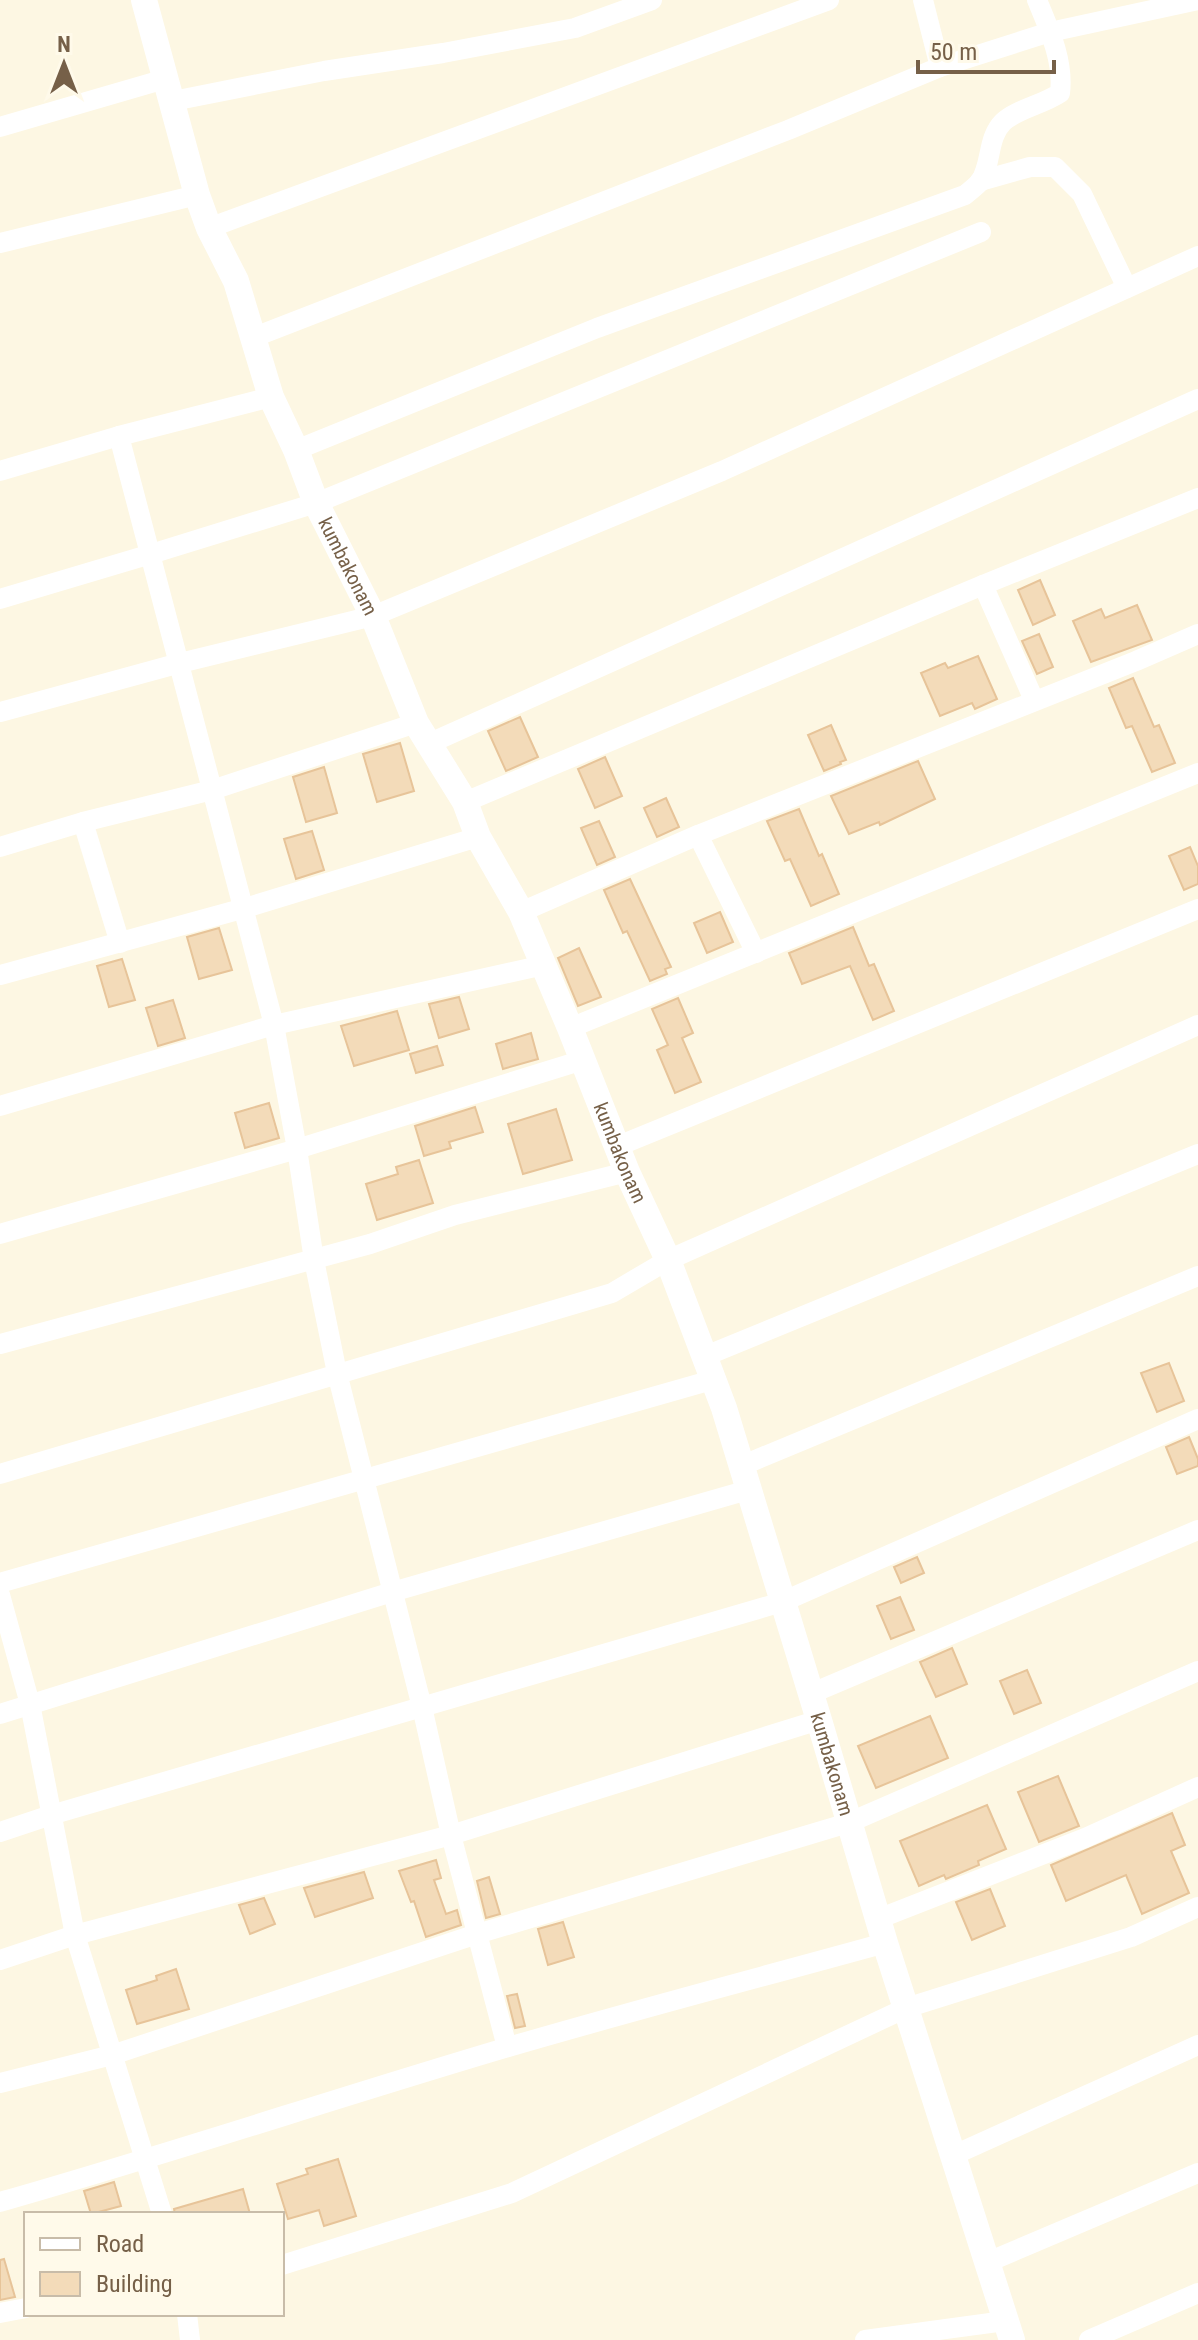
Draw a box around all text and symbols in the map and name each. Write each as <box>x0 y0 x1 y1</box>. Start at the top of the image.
north arrow <box>24 24 104 104</box>
scale bar <box>918 24 1054 74</box>
text: N <box>57 32 71 57</box>
text: 50 m <box>930 38 977 66</box>
street label: kumbakonam <box>313 513 383 619</box>
street label: kumbakonam <box>589 1099 652 1207</box>
street label: kumbakonam <box>805 1710 859 1819</box>
legend <box>24 2212 284 2316</box>
text: Road <box>96 2230 144 2258</box>
text: Building <box>96 2270 173 2298</box>

